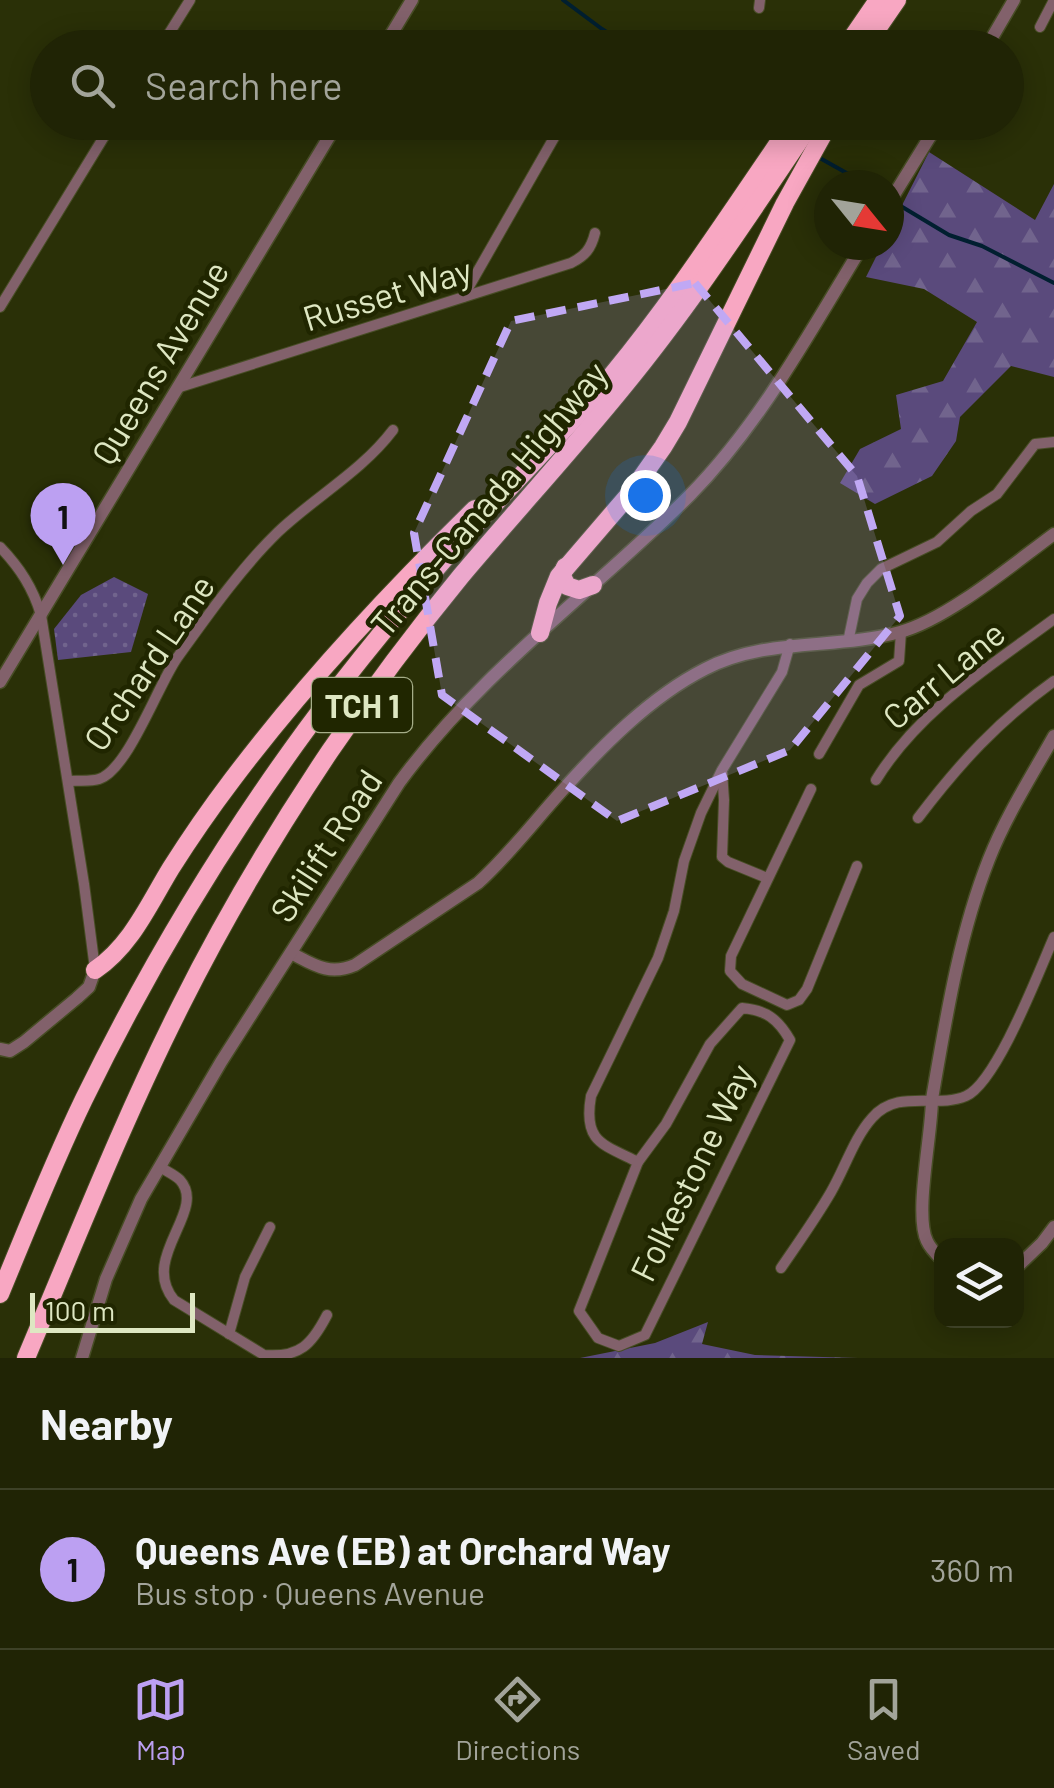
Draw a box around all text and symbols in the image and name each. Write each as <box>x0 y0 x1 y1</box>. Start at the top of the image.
search box <box>30 30 1024 140</box>
icon: search <box>65 58 120 113</box>
text: Search here <box>145 62 343 108</box>
north arrow <box>814 170 904 260</box>
street label: Russet Way <box>297 247 477 339</box>
street label: Queens Avenue <box>82 253 236 471</box>
street label: Trans-Canada Highway <box>361 352 615 644</box>
your location <box>620 470 671 521</box>
pin: 1 <box>30 482 96 565</box>
street label: Orchard Lane <box>74 566 222 758</box>
street label: Carr Lane <box>873 611 1013 737</box>
road number: TCH 1 <box>312 678 412 732</box>
street label: Skilift Road <box>260 761 390 929</box>
street label: Folkestone Way <box>620 1057 762 1287</box>
map controls <box>934 1238 1024 1328</box>
button: layers <box>934 1238 1024 1328</box>
scale bar <box>30 1288 195 1332</box>
text: 100 m <box>45 1293 115 1327</box>
text: Nearby <box>40 1398 173 1448</box>
text: Queens Ave (EB) at Orchard Way <box>135 1527 671 1573</box>
text: 1 <box>67 1550 78 1588</box>
text: 360 m <box>930 1550 1014 1588</box>
text: Bus stop · Queens Avenue <box>135 1573 485 1611</box>
tab: Map <box>133 1672 188 1766</box>
tab: Directions <box>455 1672 580 1766</box>
tab: Saved <box>847 1672 921 1766</box>

